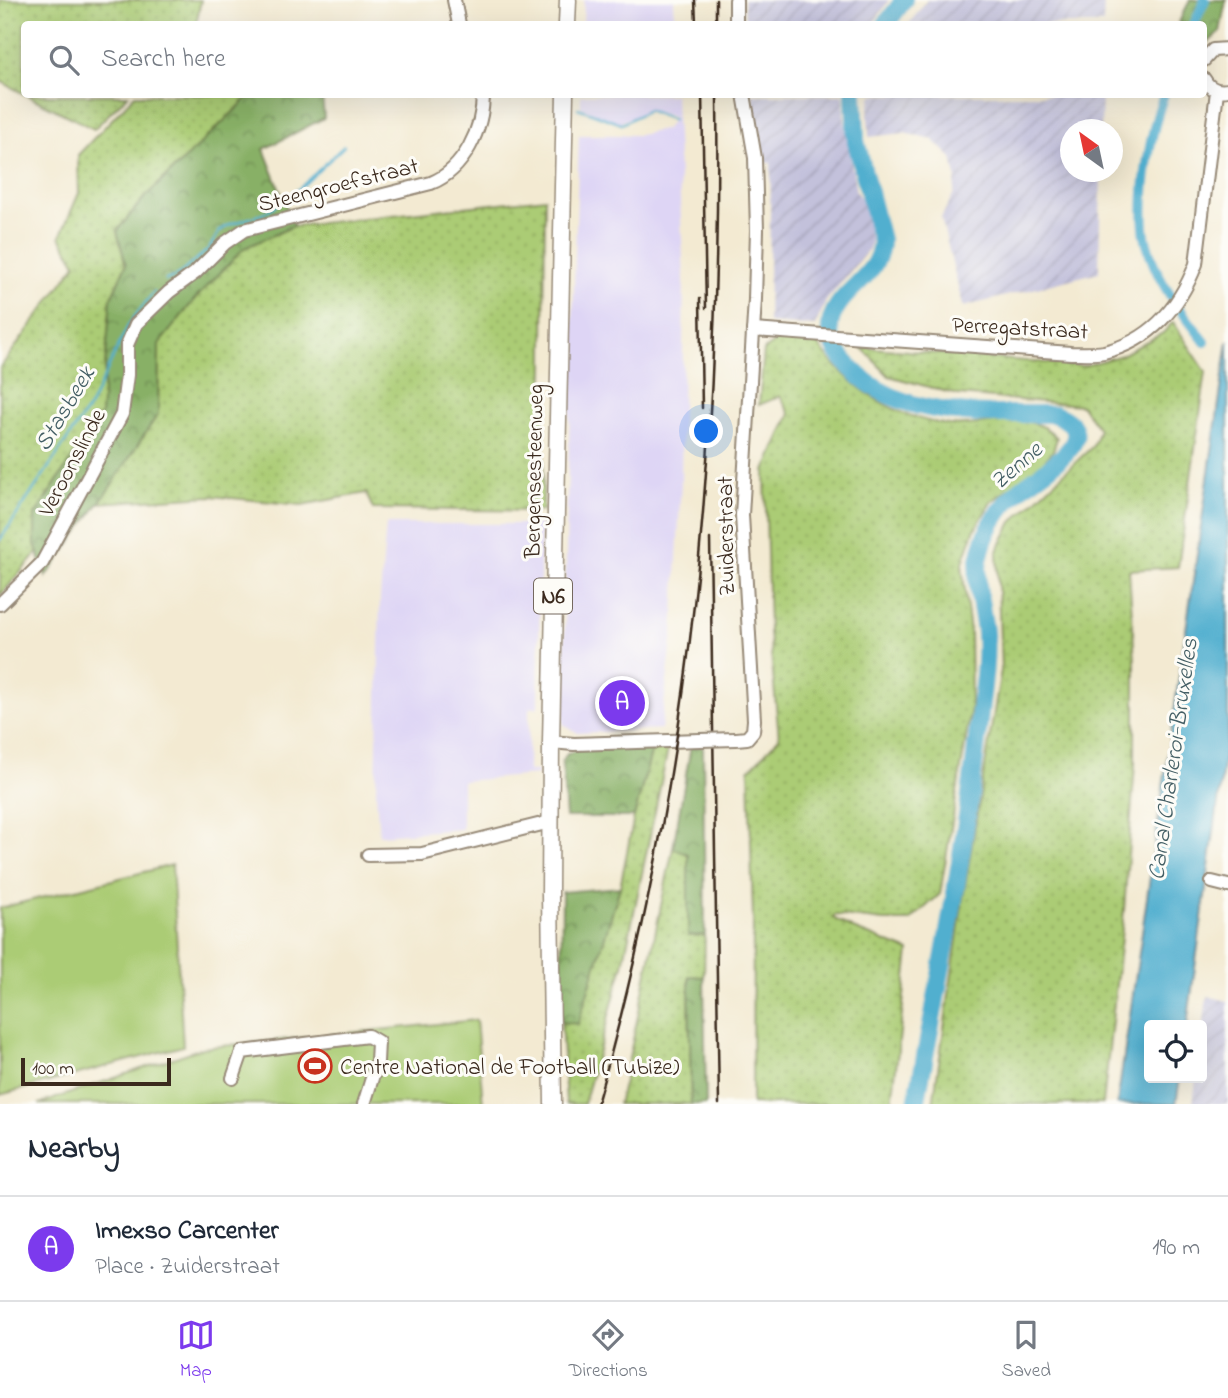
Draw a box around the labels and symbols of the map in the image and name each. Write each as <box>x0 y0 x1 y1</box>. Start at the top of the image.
north arrow <box>1060 119 1123 182</box>
street label: Steengroefstraat <box>255 151 423 223</box>
street label: Perregatstraat <box>951 309 1089 351</box>
water label: Stasbeek <box>27 359 106 458</box>
street label: Bergensesteenweg <box>517 384 555 559</box>
street label: Veroonslinde <box>31 403 116 524</box>
your location <box>689 414 723 448</box>
water label: Zenne <box>984 434 1052 499</box>
street label: Zuiderstraat <box>710 476 745 596</box>
road number: N6 <box>534 578 572 614</box>
water label: Canal Charleroi-Bruxelles <box>1140 635 1209 882</box>
pin: A <box>599 677 645 729</box>
sports icon: Centre National de Football (Tubize) <box>296 1047 334 1085</box>
place label: Centre National de Football (Tubize) <box>340 1052 680 1085</box>
scale bar <box>21 1055 172 1087</box>

